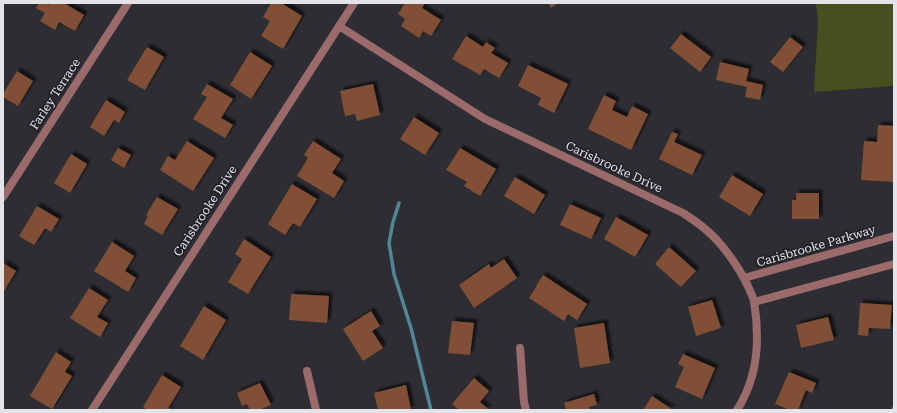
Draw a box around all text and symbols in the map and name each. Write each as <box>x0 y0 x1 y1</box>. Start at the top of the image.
street label: Farley Terrace <box>27 56 83 132</box>
street label: Carisbrooke Drive <box>563 138 665 196</box>
street label: Carisbrooke Drive <box>171 163 240 259</box>
street label: Carisbrooke Parkway <box>755 222 878 270</box>

